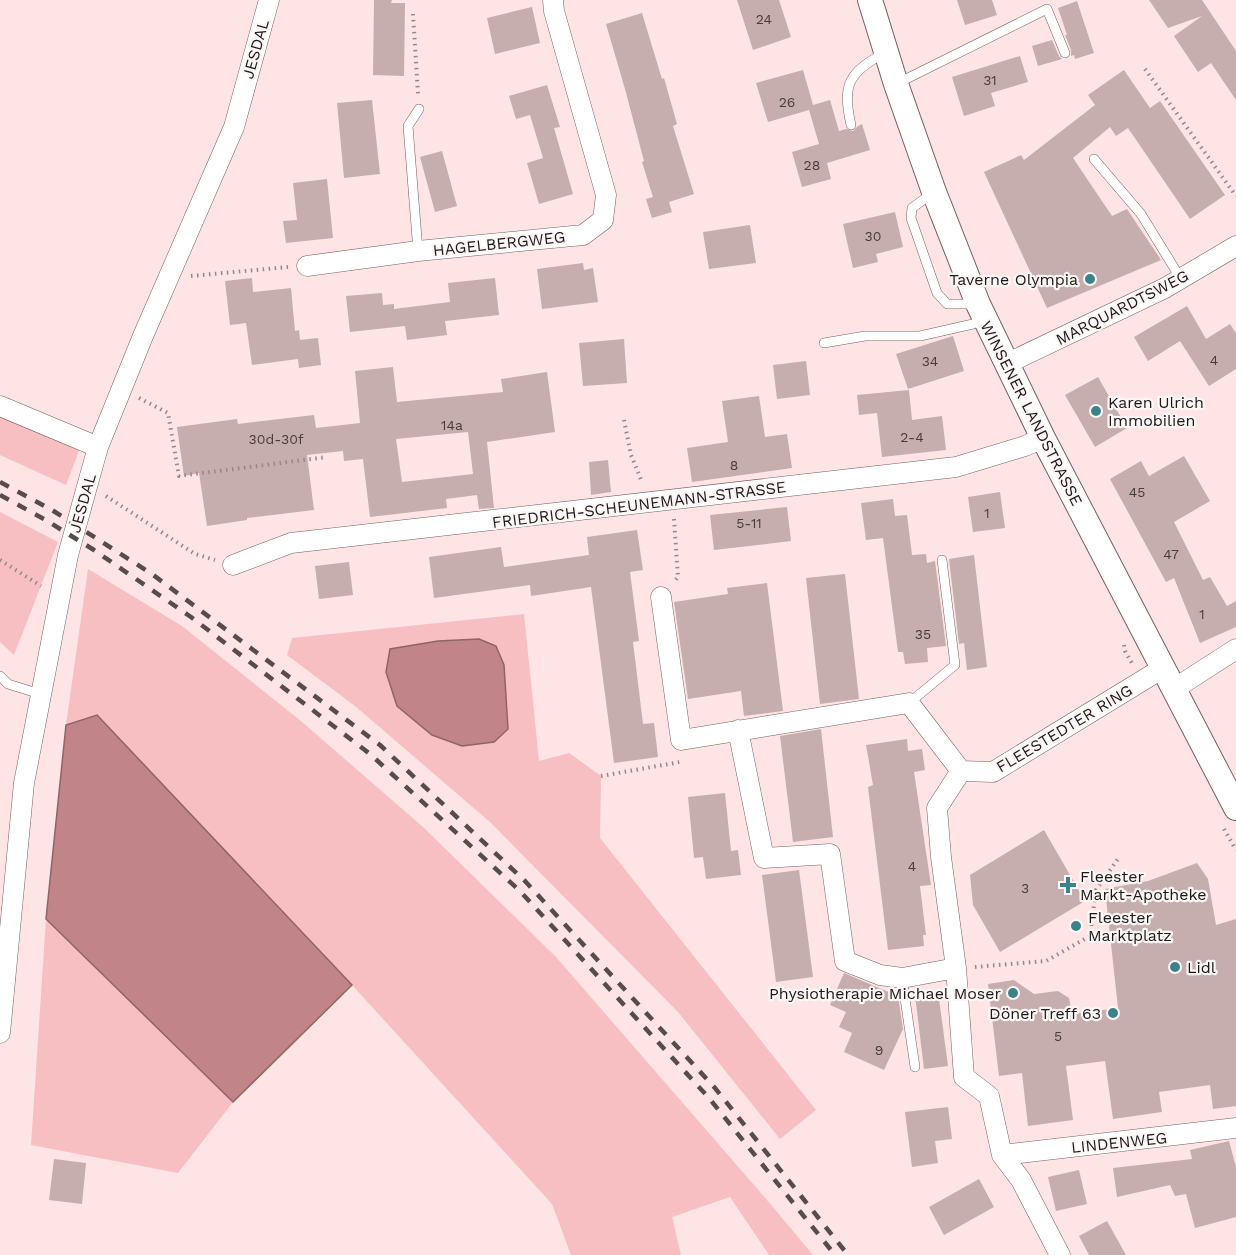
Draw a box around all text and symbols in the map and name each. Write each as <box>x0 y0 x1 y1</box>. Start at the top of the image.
house number: 24 <box>756 11 772 27</box>
street label: JESDAL <box>238 17 273 81</box>
house number: 31 <box>983 72 997 88</box>
house number: 26 <box>779 94 795 110</box>
house number: 28 <box>804 157 820 173</box>
street label: HAGELBERGWEG <box>432 227 566 260</box>
house number: 30 <box>865 228 881 244</box>
street label: MARQUARDTSWEG <box>1053 266 1192 349</box>
place label: Taverne Olympia <box>949 270 1078 289</box>
marker: Taverne Olympia <box>1083 272 1097 286</box>
street label: WINSENER LANDSTRASSE <box>977 318 1087 509</box>
house number: 4 <box>1210 352 1218 368</box>
house number: 34 <box>922 353 938 369</box>
place label: Karen Ulrich Immobilien <box>1108 393 1204 430</box>
marker: Karen Ulrich Immobilien <box>1089 404 1103 418</box>
house number: 14a <box>441 417 463 433</box>
house number: 2-4 <box>900 429 924 445</box>
house number: 30d-30f <box>249 431 304 447</box>
house number: 8 <box>730 457 738 473</box>
street label: JESDAL <box>65 471 100 535</box>
street label: FRIEDRICH-SCHEUNEMANN-STRASSE <box>491 477 787 532</box>
house number: 45 <box>1129 484 1145 500</box>
house number: 1 <box>984 505 990 521</box>
house number: 5-11 <box>736 515 762 531</box>
house number: 47 <box>1163 546 1179 562</box>
house number: 1 <box>1199 606 1205 622</box>
house number: 35 <box>915 626 931 642</box>
street label: FLEESTEDTER RING <box>993 680 1136 777</box>
house number: 4 <box>908 858 916 874</box>
place label: Fleester Markt-Apotheke <box>1080 867 1206 904</box>
marker: Fleester Markt-Apotheke <box>1061 878 1075 892</box>
house number: 3 <box>1021 880 1029 896</box>
place label: Fleester Marktplatz <box>1088 908 1172 945</box>
marker: Fleester Marktplatz <box>1069 919 1083 933</box>
place label: Lidl <box>1187 958 1216 977</box>
marker: Lidl <box>1168 960 1182 974</box>
place label: Physiotherapie Michael Moser <box>769 984 1001 1003</box>
marker: Physiotherapie Michael Moser <box>1006 986 1020 1000</box>
place label: Döner Treff 63 <box>989 1004 1101 1023</box>
marker: Döner Treff 63 <box>1106 1006 1120 1020</box>
house number: 5 <box>1054 1028 1062 1044</box>
house number: 9 <box>875 1042 883 1058</box>
street label: LINDENWEG <box>1070 1128 1168 1157</box>

